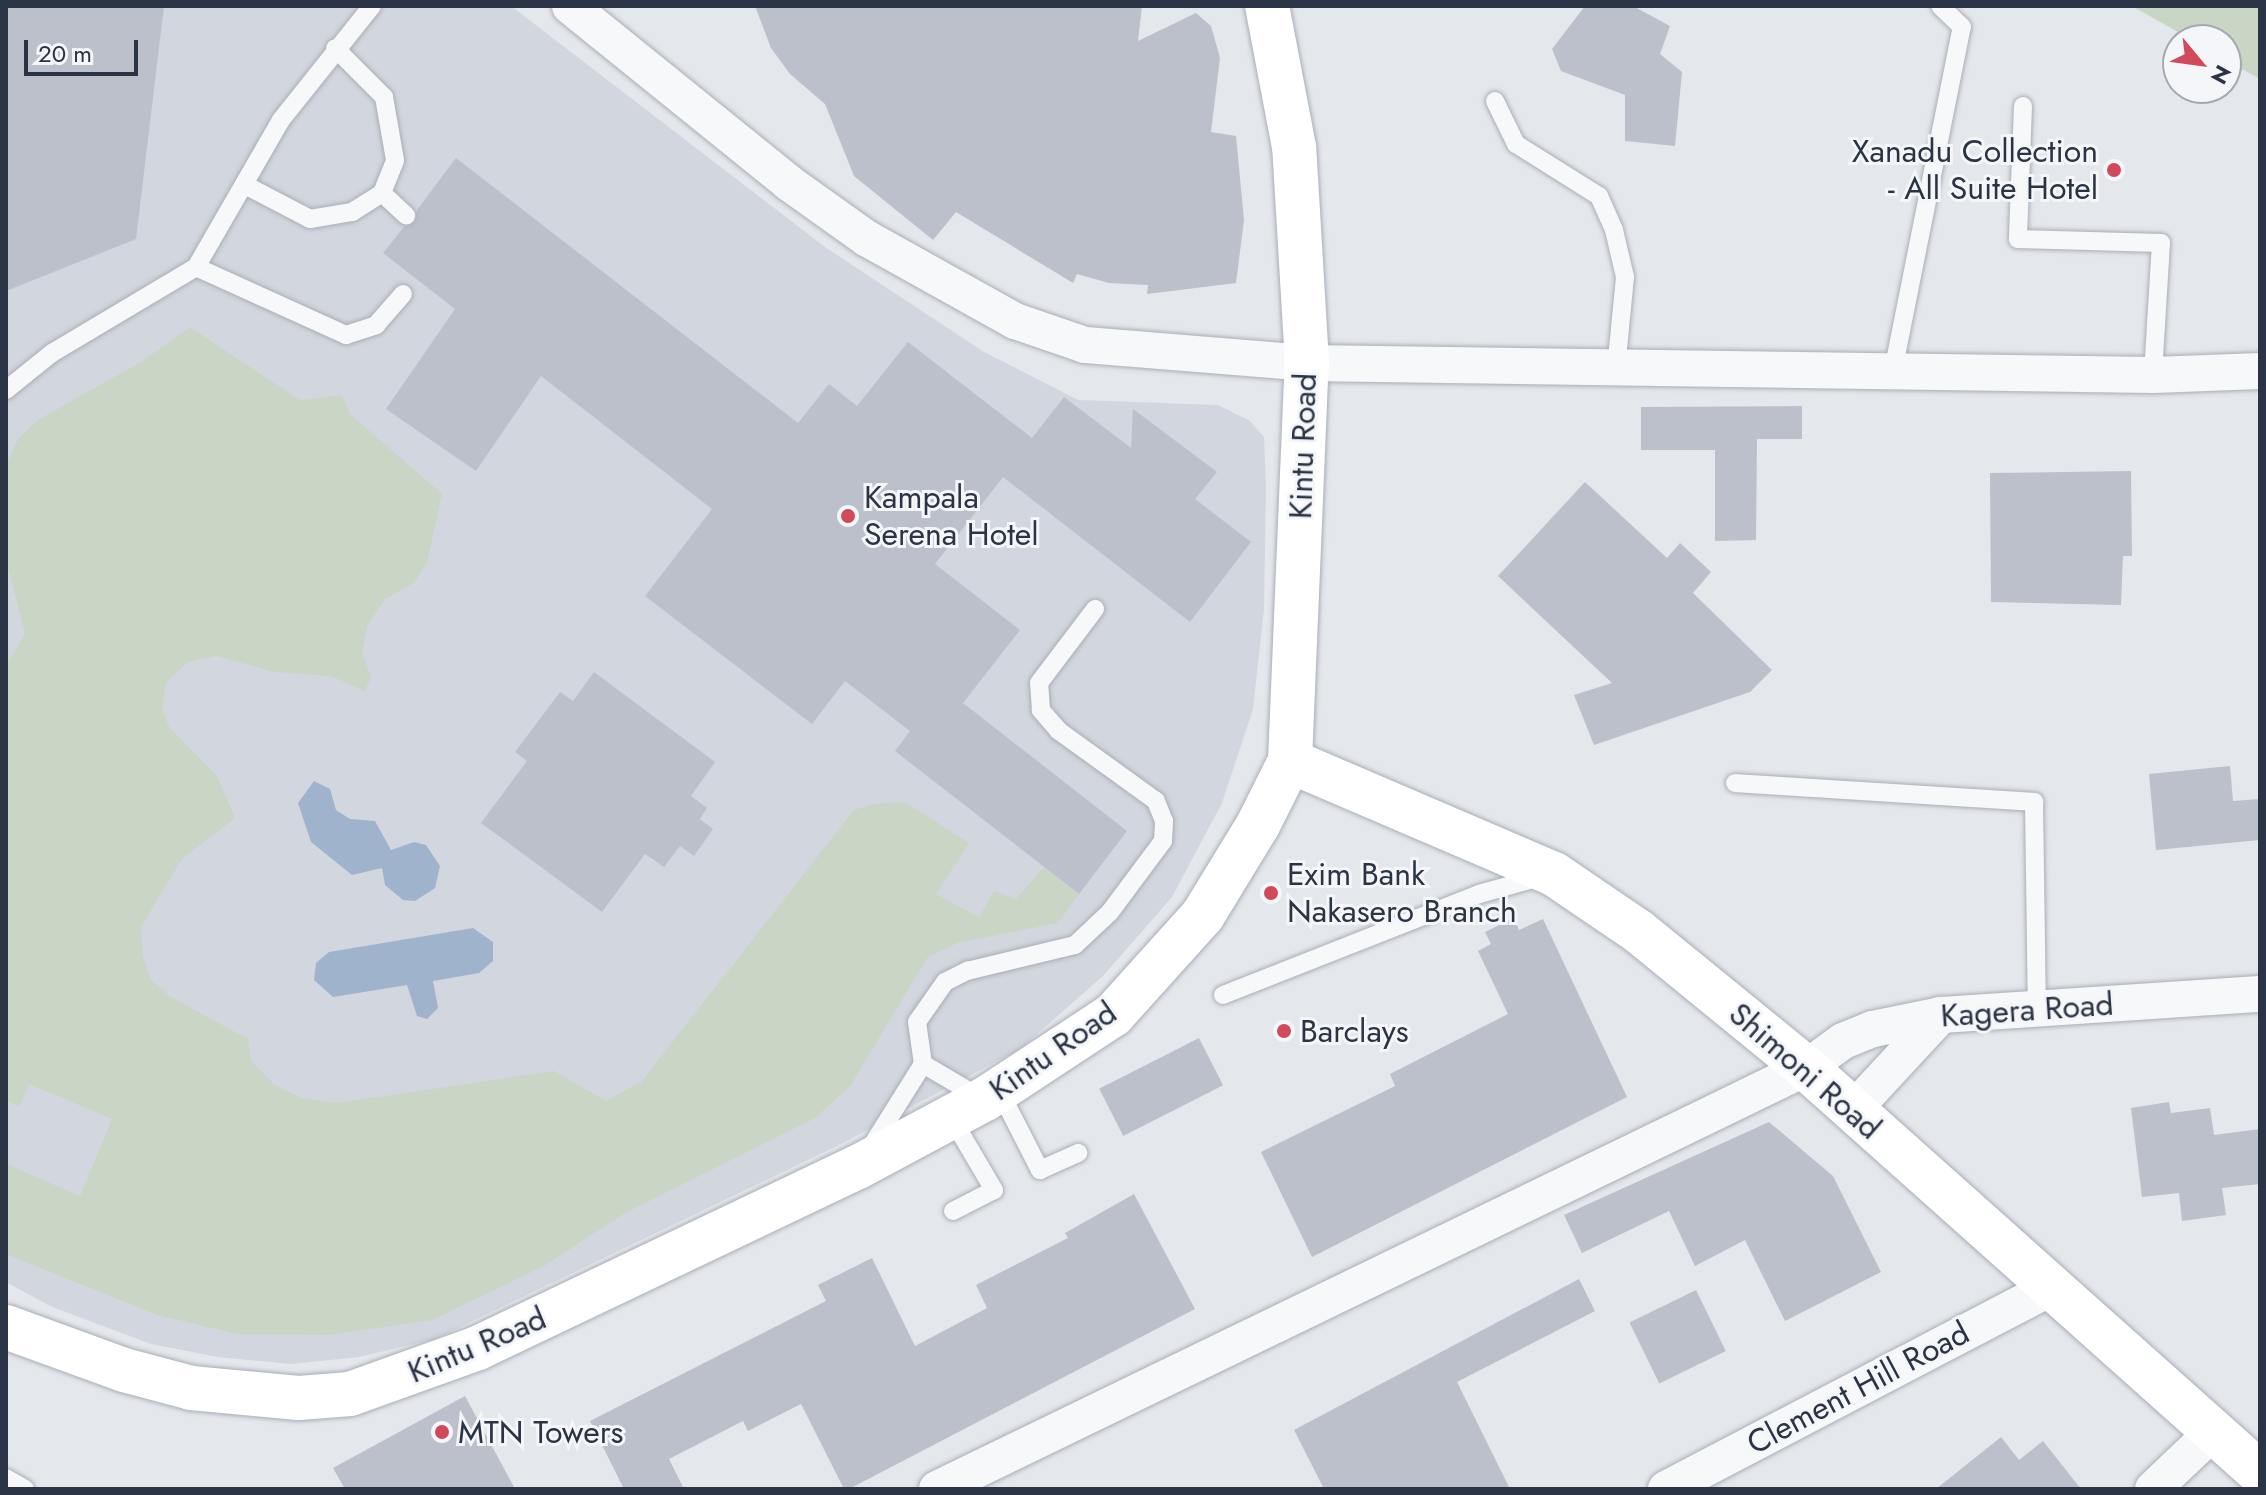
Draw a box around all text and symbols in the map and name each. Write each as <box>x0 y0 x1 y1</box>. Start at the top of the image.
scale bar <box>28 24 142 74</box>
north arrow <box>2162 24 2242 104</box>
text: 20 m <box>38 36 92 71</box>
text: N <box>2203 59 2239 90</box>
place label: Xanadu Collection - All Suite Hotel <box>1852 133 2098 208</box>
marker: Xanadu Collection - All Suite Hotel <box>2105 161 2123 179</box>
street label: Kintu Road <box>1281 372 1325 520</box>
place label: Kampala Serena Hotel <box>864 479 1039 554</box>
marker: Kampala Serena Hotel <box>839 507 857 525</box>
place label: Exim Bank Nakasero Branch <box>1287 856 1517 931</box>
marker: Exim Bank Nakasero Branch <box>1262 884 1280 902</box>
street label: Kagera Road <box>1939 985 2115 1035</box>
street label: Kintu Road <box>982 993 1124 1109</box>
street label: Shimoni Road <box>1721 995 1889 1147</box>
place label: Barclays <box>1300 1012 1409 1050</box>
marker: Barclays <box>1275 1022 1293 1040</box>
street label: Kintu Road <box>402 1299 552 1391</box>
street label: Clement Hill Road <box>1740 1313 1976 1463</box>
place label: MTN Towers <box>458 1413 624 1451</box>
marker: MTN Towers <box>433 1423 451 1441</box>

